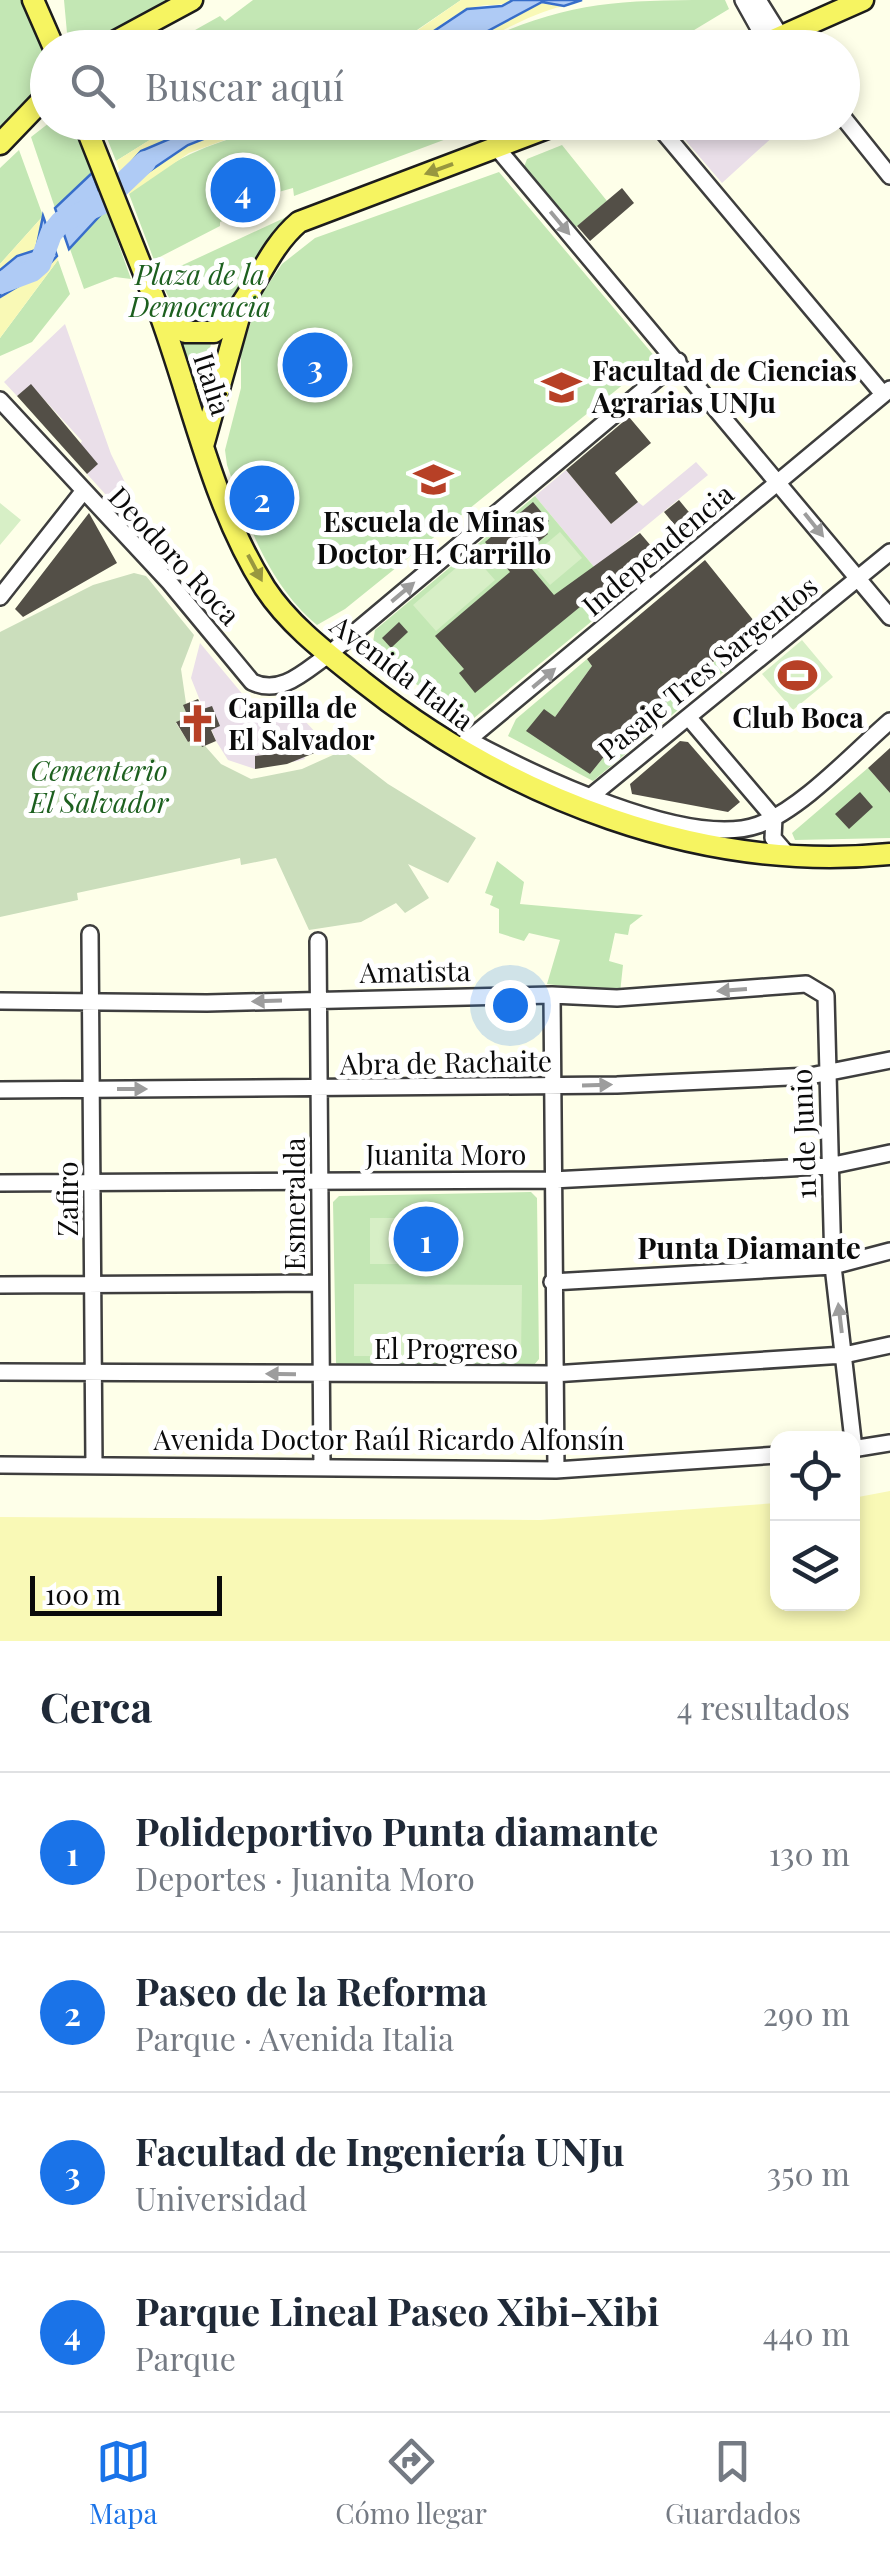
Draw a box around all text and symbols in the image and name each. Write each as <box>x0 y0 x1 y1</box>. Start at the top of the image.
search box <box>30 30 860 140</box>
icon: search <box>65 58 120 113</box>
text: Buscar aquí <box>145 60 344 111</box>
pin: 4 <box>210 152 276 228</box>
one-way arrow <box>423 162 453 177</box>
one-way arrow <box>549 210 570 235</box>
park label: Plaza de la Democracia <box>128 255 271 324</box>
pin: 3 <box>282 328 348 402</box>
street label: Italia <box>186 348 241 419</box>
place label: Facultad de Ciencias Agrarias UNJu <box>591 351 857 420</box>
school or university icon: Facultad de Ciencias Agrarias UNJu <box>541 366 583 408</box>
school or university icon: Escuela de Minas Doctor H. Carrillo <box>413 459 455 501</box>
pin: 2 <box>230 460 294 536</box>
street label: Independencia <box>574 475 740 623</box>
street label: Deodoro Roca <box>101 478 249 632</box>
place label: Escuela de Minas Doctor H. Carrillo <box>317 502 551 571</box>
one-way arrow <box>803 512 824 538</box>
one-way arrow <box>246 554 263 583</box>
street label: Pasaje Tres Sargentos <box>590 567 824 767</box>
one-way arrow <box>390 582 415 604</box>
street label: Avenida Italia <box>323 605 482 738</box>
sports icon: Club Boca <box>777 654 819 696</box>
one-way arrow <box>532 668 557 689</box>
place label: Capilla de El Salvador <box>228 688 375 757</box>
place label: Club Boca <box>732 698 864 735</box>
church icon: Capilla de El Salvador <box>177 703 219 745</box>
park label: Cementerio El Salvador <box>28 751 170 820</box>
street label: Amatista <box>358 951 471 990</box>
your location <box>485 980 536 1031</box>
one-way arrow <box>715 982 747 998</box>
one-way arrow <box>251 993 283 1009</box>
street label: Abra de Rachaite <box>339 1041 552 1082</box>
street label: 11 de Junio <box>782 1068 823 1200</box>
one-way arrow <box>582 1077 614 1093</box>
one-way arrow <box>117 1081 149 1097</box>
street label: Juanita Moro <box>365 1135 526 1172</box>
street label: Esmeralda <box>275 1137 312 1270</box>
street label: Zafiro <box>48 1161 85 1237</box>
pin: 1 <box>394 1202 458 1276</box>
district label: Punta Diamante <box>637 1227 861 1267</box>
one-way arrow <box>832 1301 848 1333</box>
street label: El Progreso <box>374 1329 518 1366</box>
one-way arrow <box>264 1366 296 1382</box>
street label: Avenida Doctor Raúl Ricardo Alfonsín <box>152 1420 625 1457</box>
map controls <box>770 1431 860 1611</box>
button: locate <box>770 1431 860 1521</box>
button: layers <box>770 1521 860 1611</box>
scale bar <box>30 1571 222 1616</box>
text: 100 m <box>45 1575 121 1612</box>
text: Cerca <box>40 1678 152 1734</box>
text: 4 resultados <box>677 1685 850 1728</box>
text: Polideportivo Punta diamante <box>135 1805 658 1856</box>
text: 1 <box>66 1831 79 1874</box>
text: 130 m <box>769 1831 850 1874</box>
text: Deportes · Juanita Moro <box>135 1856 475 1899</box>
text: Paseo de la Reforma <box>135 1965 488 2016</box>
text: 2 <box>64 1991 81 2034</box>
text: 290 m <box>763 1991 850 2034</box>
text: Parque · Avenida Italia <box>135 2016 454 2059</box>
text: Facultad de Ingeniería UNJu <box>135 2125 625 2176</box>
text: 3 <box>65 2151 80 2194</box>
text: 350 m <box>767 2151 850 2194</box>
text: Universidad <box>135 2176 307 2219</box>
text: Parque Lineal Paseo Xibi-Xibi <box>135 2285 659 2336</box>
text: 4 <box>64 2311 81 2354</box>
text: 440 m <box>763 2311 850 2354</box>
text: Parque <box>135 2336 236 2379</box>
tab: Mapa <box>89 2434 157 2531</box>
tab: Cómo llegar <box>335 2434 487 2531</box>
tab: Guardados <box>665 2434 801 2531</box>

